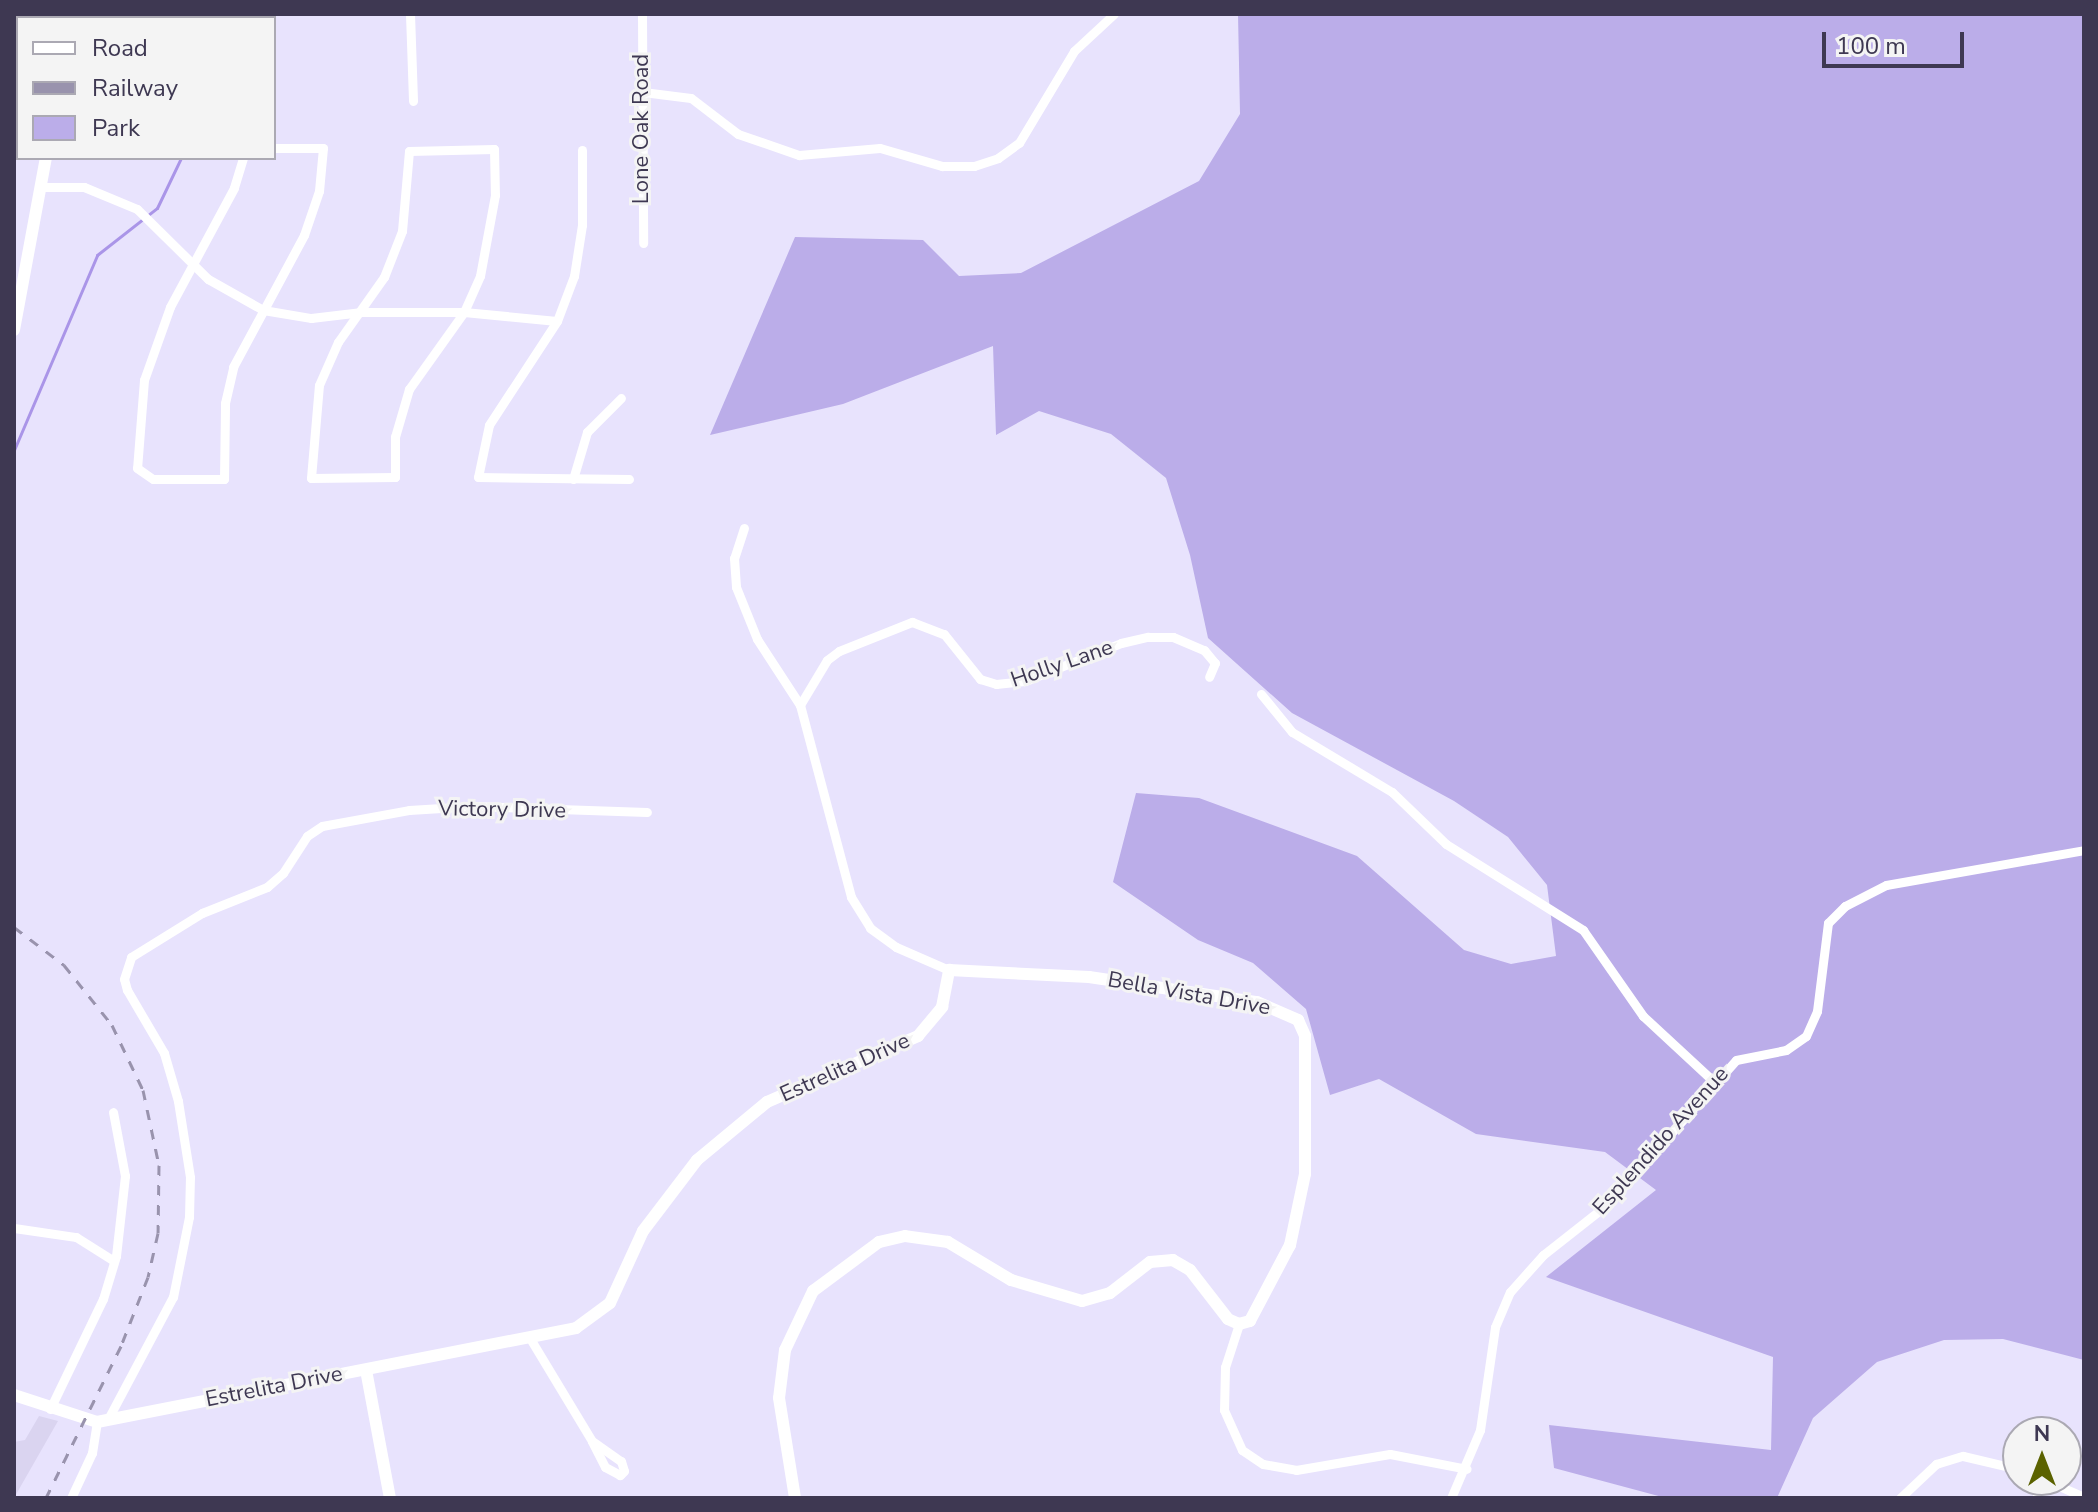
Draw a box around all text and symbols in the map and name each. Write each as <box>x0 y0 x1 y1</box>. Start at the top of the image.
legend <box>16 16 276 160</box>
scale bar <box>1826 16 1968 66</box>
text: 100 m <box>1836 30 1906 62</box>
text: Road <box>92 32 148 64</box>
street label: Lone Oak Road <box>629 54 655 204</box>
text: Railway <box>92 72 178 104</box>
text: Park <box>92 112 140 144</box>
street label: Holly Lane <box>1007 634 1117 694</box>
street label: Victory Drive <box>438 796 566 824</box>
street label: Bella Vista Drive <box>1106 967 1272 1021</box>
street label: Estrelita Drive <box>776 1028 914 1108</box>
street label: Esplendido Avenue <box>1588 1062 1734 1220</box>
street label: Estrelita Drive <box>203 1361 345 1413</box>
north arrow <box>2002 1416 2082 1496</box>
text: N <box>2034 1419 2050 1449</box>

